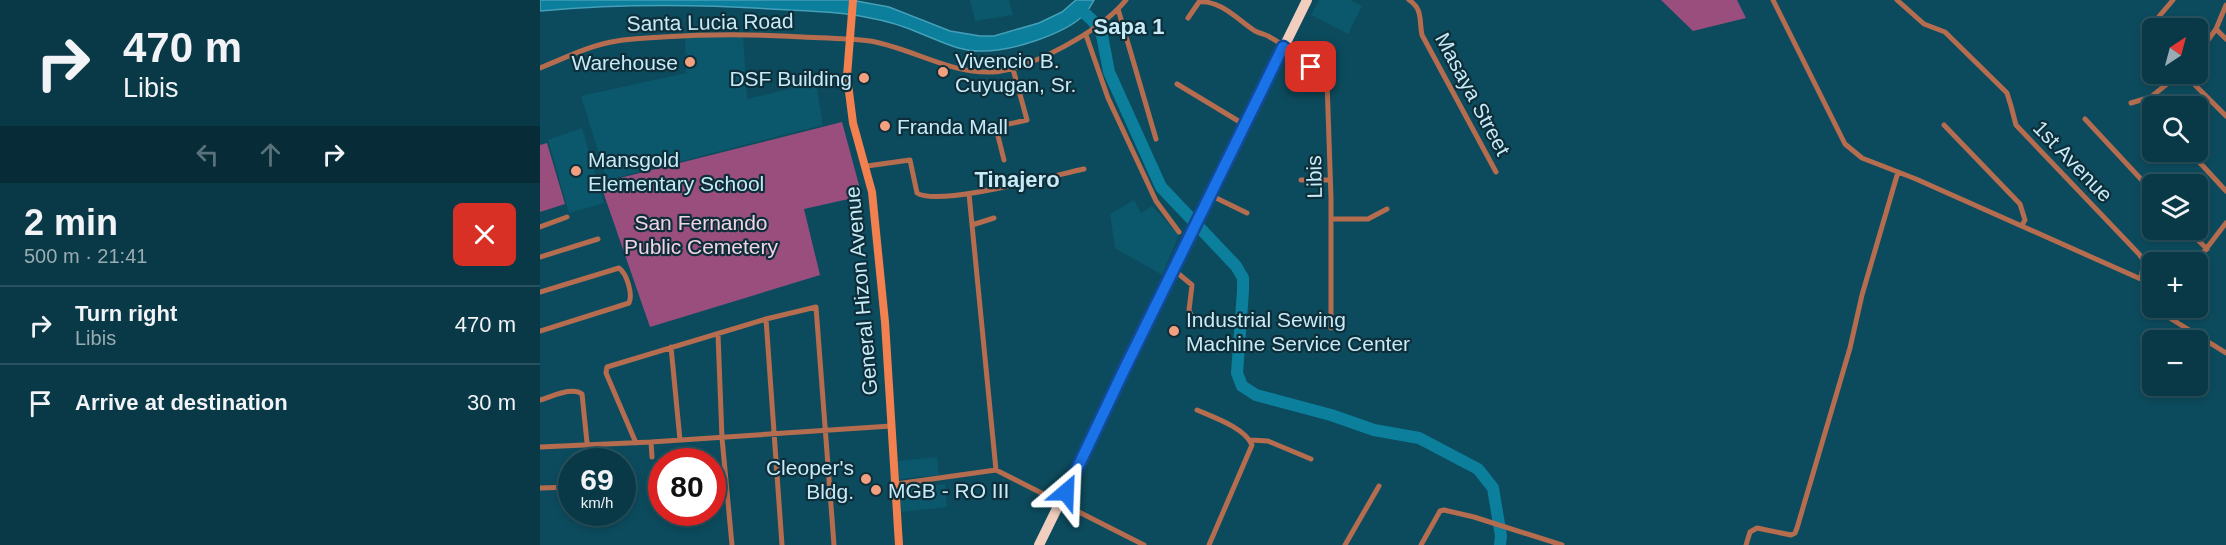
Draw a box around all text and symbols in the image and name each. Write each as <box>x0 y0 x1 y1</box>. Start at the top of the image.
street label: Santa Lucia Road <box>626 9 794 35</box>
district label: Sapa 1 <box>1094 14 1164 39</box>
north arrow <box>2142 18 2208 84</box>
map controls <box>2142 18 2208 396</box>
icon: right <box>24 24 102 102</box>
text: 470 m <box>123 24 242 71</box>
street label: Masaya Street <box>1431 29 1515 159</box>
pin <box>1285 41 1336 92</box>
place label: Vivencio B. Cuyugan, Sr. <box>955 49 1076 96</box>
icon: arrive <box>1294 50 1327 83</box>
place label: Warehouse <box>571 51 678 74</box>
marker: Warehouse <box>683 55 697 69</box>
marker: Vivencio B. Cuyugan, Sr. <box>936 65 950 79</box>
place label: DSF Building <box>729 67 852 90</box>
marker: DSF Building <box>857 71 871 85</box>
text: Libis <box>123 73 179 103</box>
button: search <box>2142 96 2208 162</box>
place label: Franda Mall <box>897 115 1008 138</box>
street label: 1st Avenue <box>2029 116 2117 206</box>
marker: Franda Mall <box>878 119 892 133</box>
icon: left <box>191 138 224 171</box>
icon: ahead <box>254 138 287 171</box>
icon: right <box>317 138 350 171</box>
place label: Mansgold Elementary School <box>588 148 764 195</box>
street label: Libis <box>1302 155 1326 199</box>
marker: Mansgold Elementary School <box>569 164 583 178</box>
district label: Tinajero <box>974 167 1060 192</box>
button: layers <box>2142 174 2208 240</box>
street label: General Hizon Avenue <box>840 186 882 396</box>
text: 2 min <box>24 202 118 243</box>
button: close <box>453 203 516 266</box>
park label: San Fernando Public Cemetery <box>624 211 779 258</box>
text: 500 m · 21:41 <box>24 245 147 267</box>
button: + <box>2142 252 2208 318</box>
text: Turn right <box>75 301 177 326</box>
place label: Industrial Sewing Machine Service Center <box>1186 308 1410 355</box>
icon: right <box>24 309 57 342</box>
text: 470 m <box>455 312 516 337</box>
marker: Industrial Sewing Machine Service Center <box>1167 324 1181 338</box>
text: Libis <box>75 327 116 349</box>
button: − <box>2142 330 2208 396</box>
icon: arrive <box>24 387 57 420</box>
text: Arrive at destination <box>75 390 288 415</box>
text: 30 m <box>467 390 516 415</box>
speed limit sign: 80 <box>648 448 726 526</box>
place label: Cleoper's Bldg. <box>766 456 854 503</box>
position arrow <box>1034 460 1098 524</box>
text: 69 <box>580 463 614 496</box>
marker: Cleoper's Bldg. <box>859 472 873 486</box>
place label: MGB - RO III <box>888 479 1009 502</box>
marker: MGB - RO III <box>869 483 883 497</box>
text: km/h <box>581 494 613 511</box>

